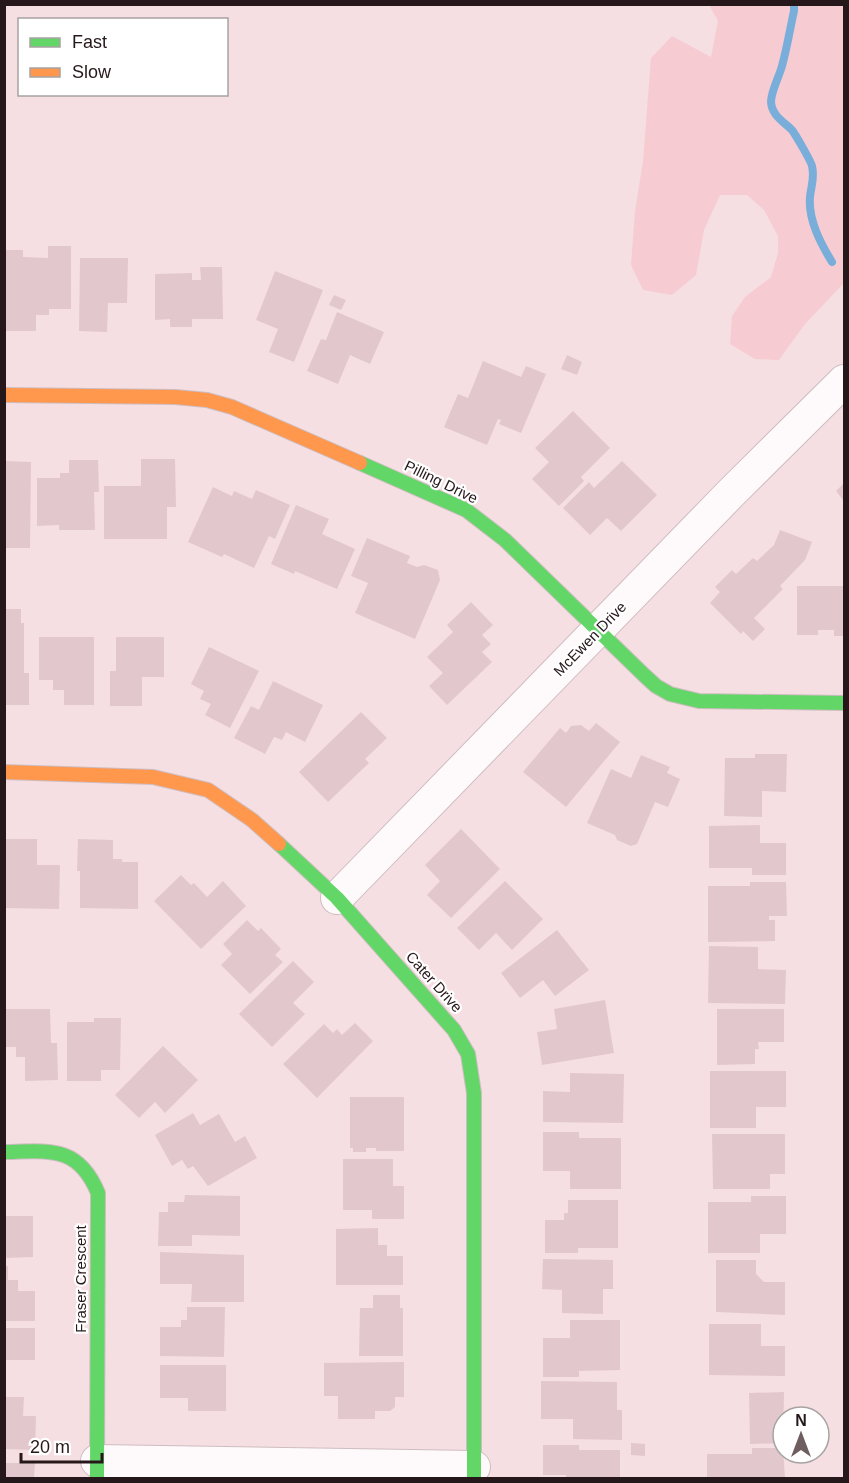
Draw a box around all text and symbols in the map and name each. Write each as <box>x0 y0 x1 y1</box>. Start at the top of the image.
legend <box>18 18 228 96</box>
text: Fast <box>72 32 107 52</box>
text: Slow <box>72 62 112 82</box>
street label: Pilling Drive <box>402 457 481 507</box>
street label: McEwen Drive <box>550 598 629 679</box>
street label: Cater Drive <box>403 948 466 1016</box>
street label: Fraser Crescent <box>72 1224 89 1333</box>
north arrow <box>771 1405 831 1465</box>
text: N <box>795 1412 807 1429</box>
scale bar <box>21 1426 102 1464</box>
text: 20 m <box>30 1437 70 1457</box>

